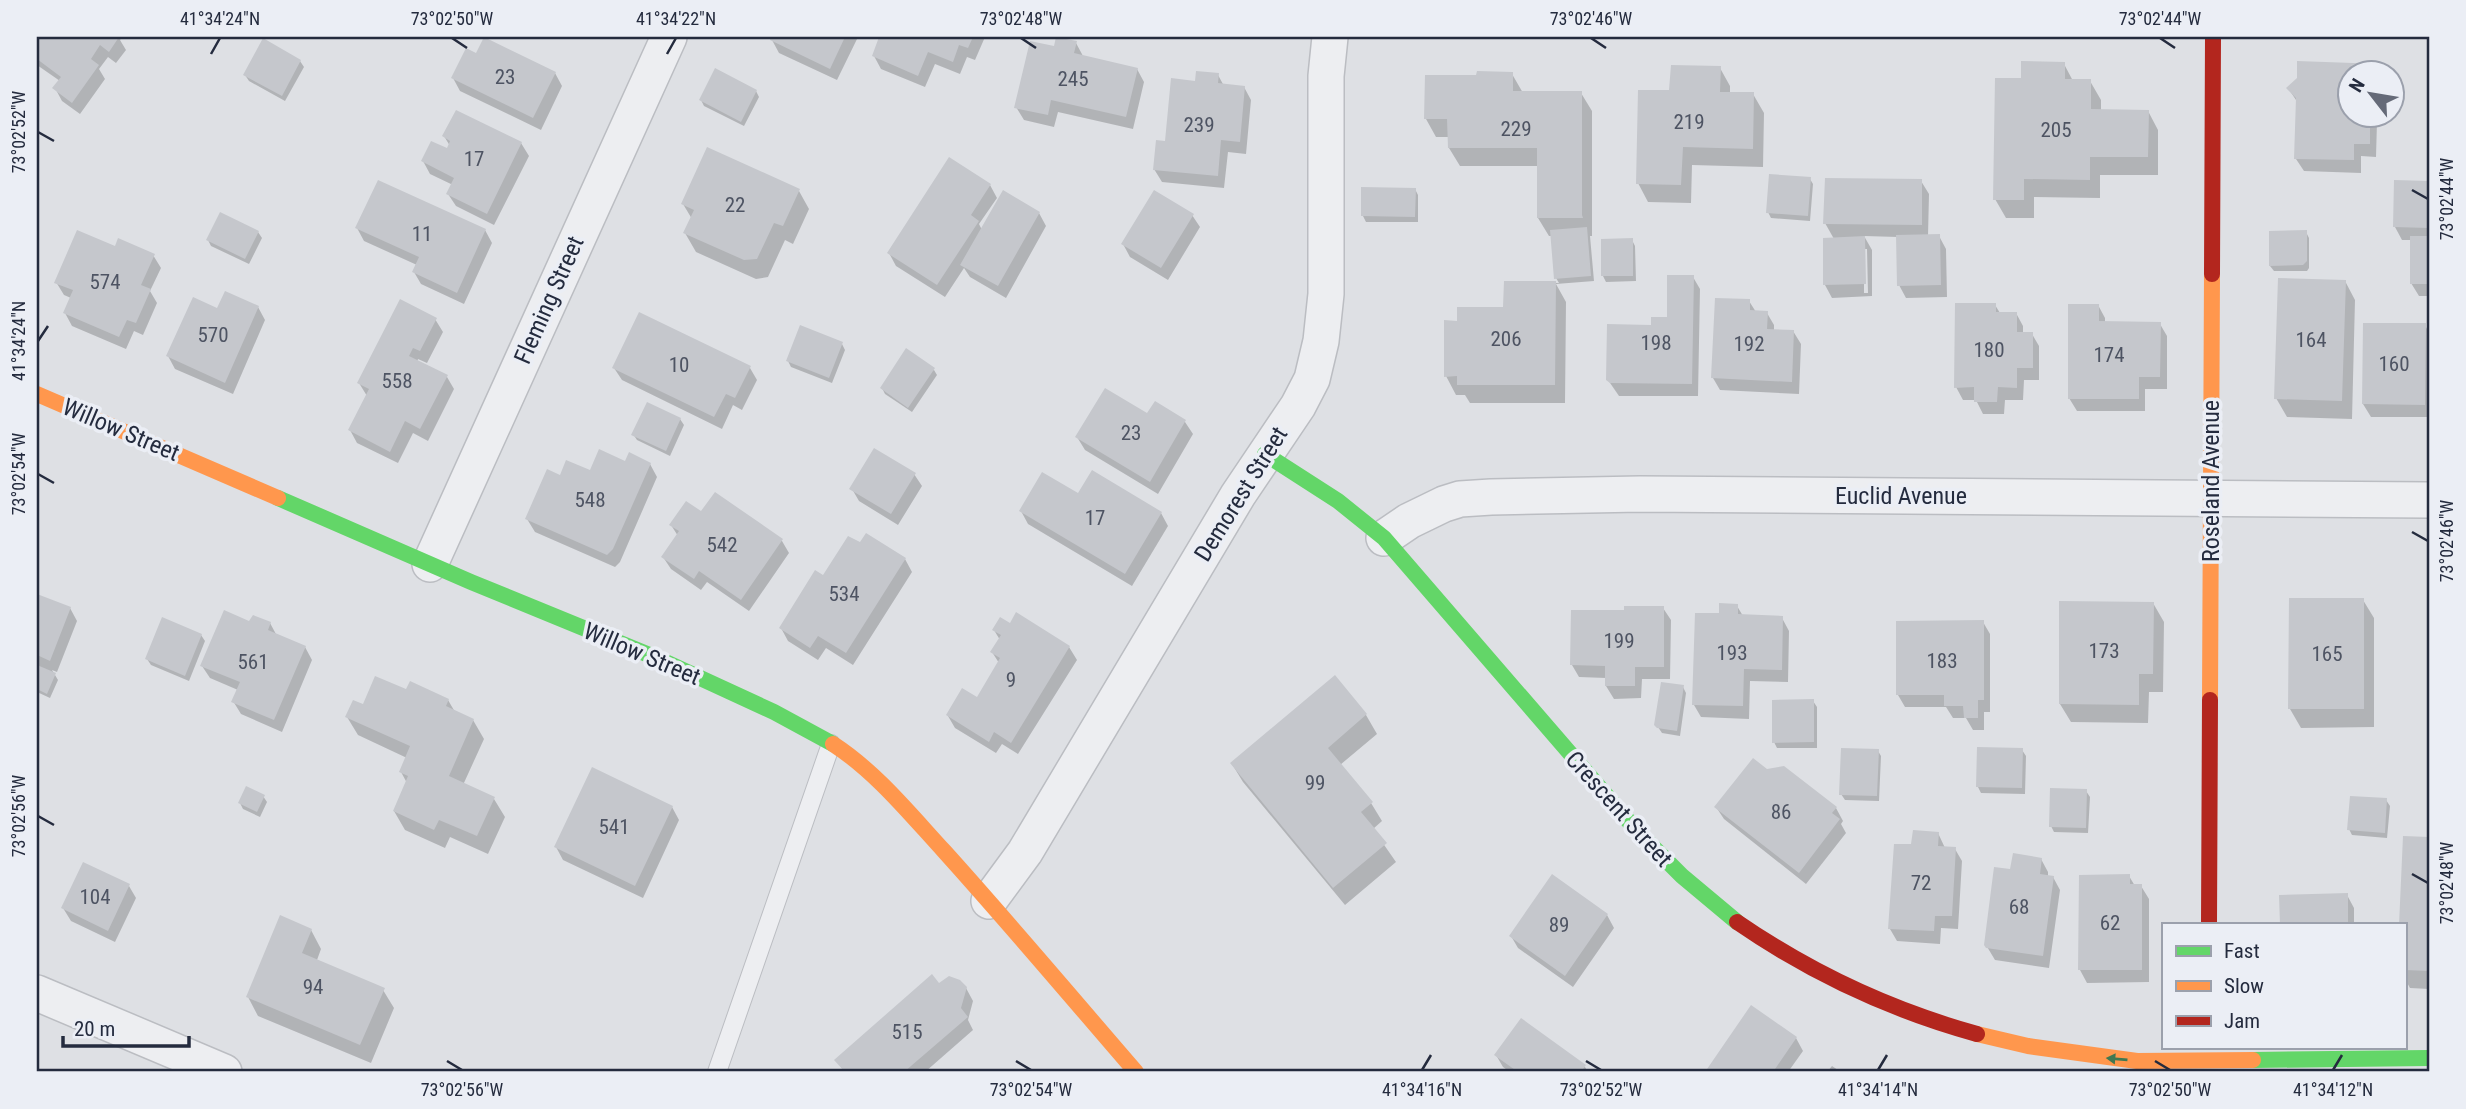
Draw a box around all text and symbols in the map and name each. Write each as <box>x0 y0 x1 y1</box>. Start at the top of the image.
text: 41°34'24"N <box>180 8 260 29</box>
text: 73°02'50"W <box>411 8 494 29</box>
text: 41°34'22"N <box>636 8 716 29</box>
text: 73°02'48"W <box>980 8 1063 29</box>
text: 73°02'46"W <box>1550 8 1633 29</box>
text: 73°02'44"W <box>2119 8 2202 29</box>
north arrow <box>2336 60 2406 130</box>
house number: 23 <box>495 65 515 89</box>
house number: 245 <box>1057 67 1089 91</box>
text: N <box>2344 75 2370 96</box>
text: 73°02'52"W <box>8 90 29 173</box>
house number: 219 <box>1673 110 1705 134</box>
house number: 239 <box>1183 113 1215 137</box>
house number: 229 <box>1500 117 1532 141</box>
house number: 205 <box>2040 118 2072 142</box>
house number: 17 <box>464 147 484 171</box>
text: 73°02'44"W <box>2436 157 2457 240</box>
house number: 22 <box>725 193 745 217</box>
house number: 11 <box>412 222 432 246</box>
street label: Fleming Street <box>508 232 590 368</box>
house number: 574 <box>89 270 121 294</box>
text: 41°34'24"N <box>8 301 29 381</box>
house number: 570 <box>197 323 229 347</box>
house number: 206 <box>1490 327 1522 351</box>
house number: 164 <box>2295 328 2327 352</box>
house number: 198 <box>1640 331 1672 355</box>
house number: 192 <box>1733 332 1765 356</box>
house number: 180 <box>1973 338 2005 362</box>
house number: 174 <box>2093 343 2125 367</box>
house number: 160 <box>2378 352 2410 376</box>
house number: 10 <box>669 353 689 377</box>
house number: 558 <box>381 369 413 393</box>
street label: Willow Street <box>58 393 184 467</box>
street label: Roseland Avenue <box>2197 400 2225 562</box>
house number: 23 <box>1121 421 1141 445</box>
street label: Demorest Street <box>1189 422 1293 566</box>
text: 73°02'54"W <box>8 432 29 515</box>
street label: Euclid Avenue <box>1835 482 1967 510</box>
house number: 548 <box>574 488 606 512</box>
text: 73°02'46"W <box>2436 499 2457 582</box>
house number: 17 <box>1085 506 1105 530</box>
house number: 542 <box>706 533 738 557</box>
house number: 534 <box>828 582 860 606</box>
street label: Willow Street <box>579 617 705 691</box>
house number: 199 <box>1603 629 1635 653</box>
house number: 173 <box>2088 639 2120 663</box>
house number: 193 <box>1716 641 1748 665</box>
house number: 165 <box>2311 642 2343 666</box>
house number: 183 <box>1926 649 1958 673</box>
house number: 561 <box>237 650 269 674</box>
house number: 9 <box>1006 668 1016 692</box>
street label: Crescent Street <box>1560 745 1678 873</box>
house number: 99 <box>1305 771 1325 795</box>
text: 73°02'56"W <box>8 774 29 857</box>
house number: 86 <box>1771 800 1791 824</box>
house number: 541 <box>598 815 630 839</box>
text: 73°02'48"W <box>2436 841 2457 924</box>
house number: 72 <box>1911 871 1931 895</box>
house number: 104 <box>79 885 111 909</box>
house number: 68 <box>2009 895 2029 919</box>
house number: 62 <box>2100 911 2120 935</box>
house number: 89 <box>1549 913 1569 937</box>
legend <box>2162 923 2406 1050</box>
text: Fast <box>2224 939 2260 963</box>
text: Slow <box>2224 974 2264 998</box>
house number: 94 <box>303 975 323 999</box>
scale bar <box>63 1004 189 1048</box>
text: Jam <box>2224 1009 2260 1033</box>
text: 20 m <box>74 1017 115 1041</box>
house number: 515 <box>891 1020 923 1044</box>
one-way arrow <box>2105 1053 2127 1064</box>
text: 73°02'56"W <box>421 1079 504 1100</box>
text: 73°02'54"W <box>990 1079 1073 1100</box>
text: 41°34'16"N <box>1382 1079 1462 1100</box>
text: 73°02'52"W <box>1560 1079 1643 1100</box>
text: 41°34'14"N <box>1838 1079 1918 1100</box>
text: 73°02'50"W <box>2129 1079 2212 1100</box>
text: 41°34'12"N <box>2293 1079 2373 1100</box>

